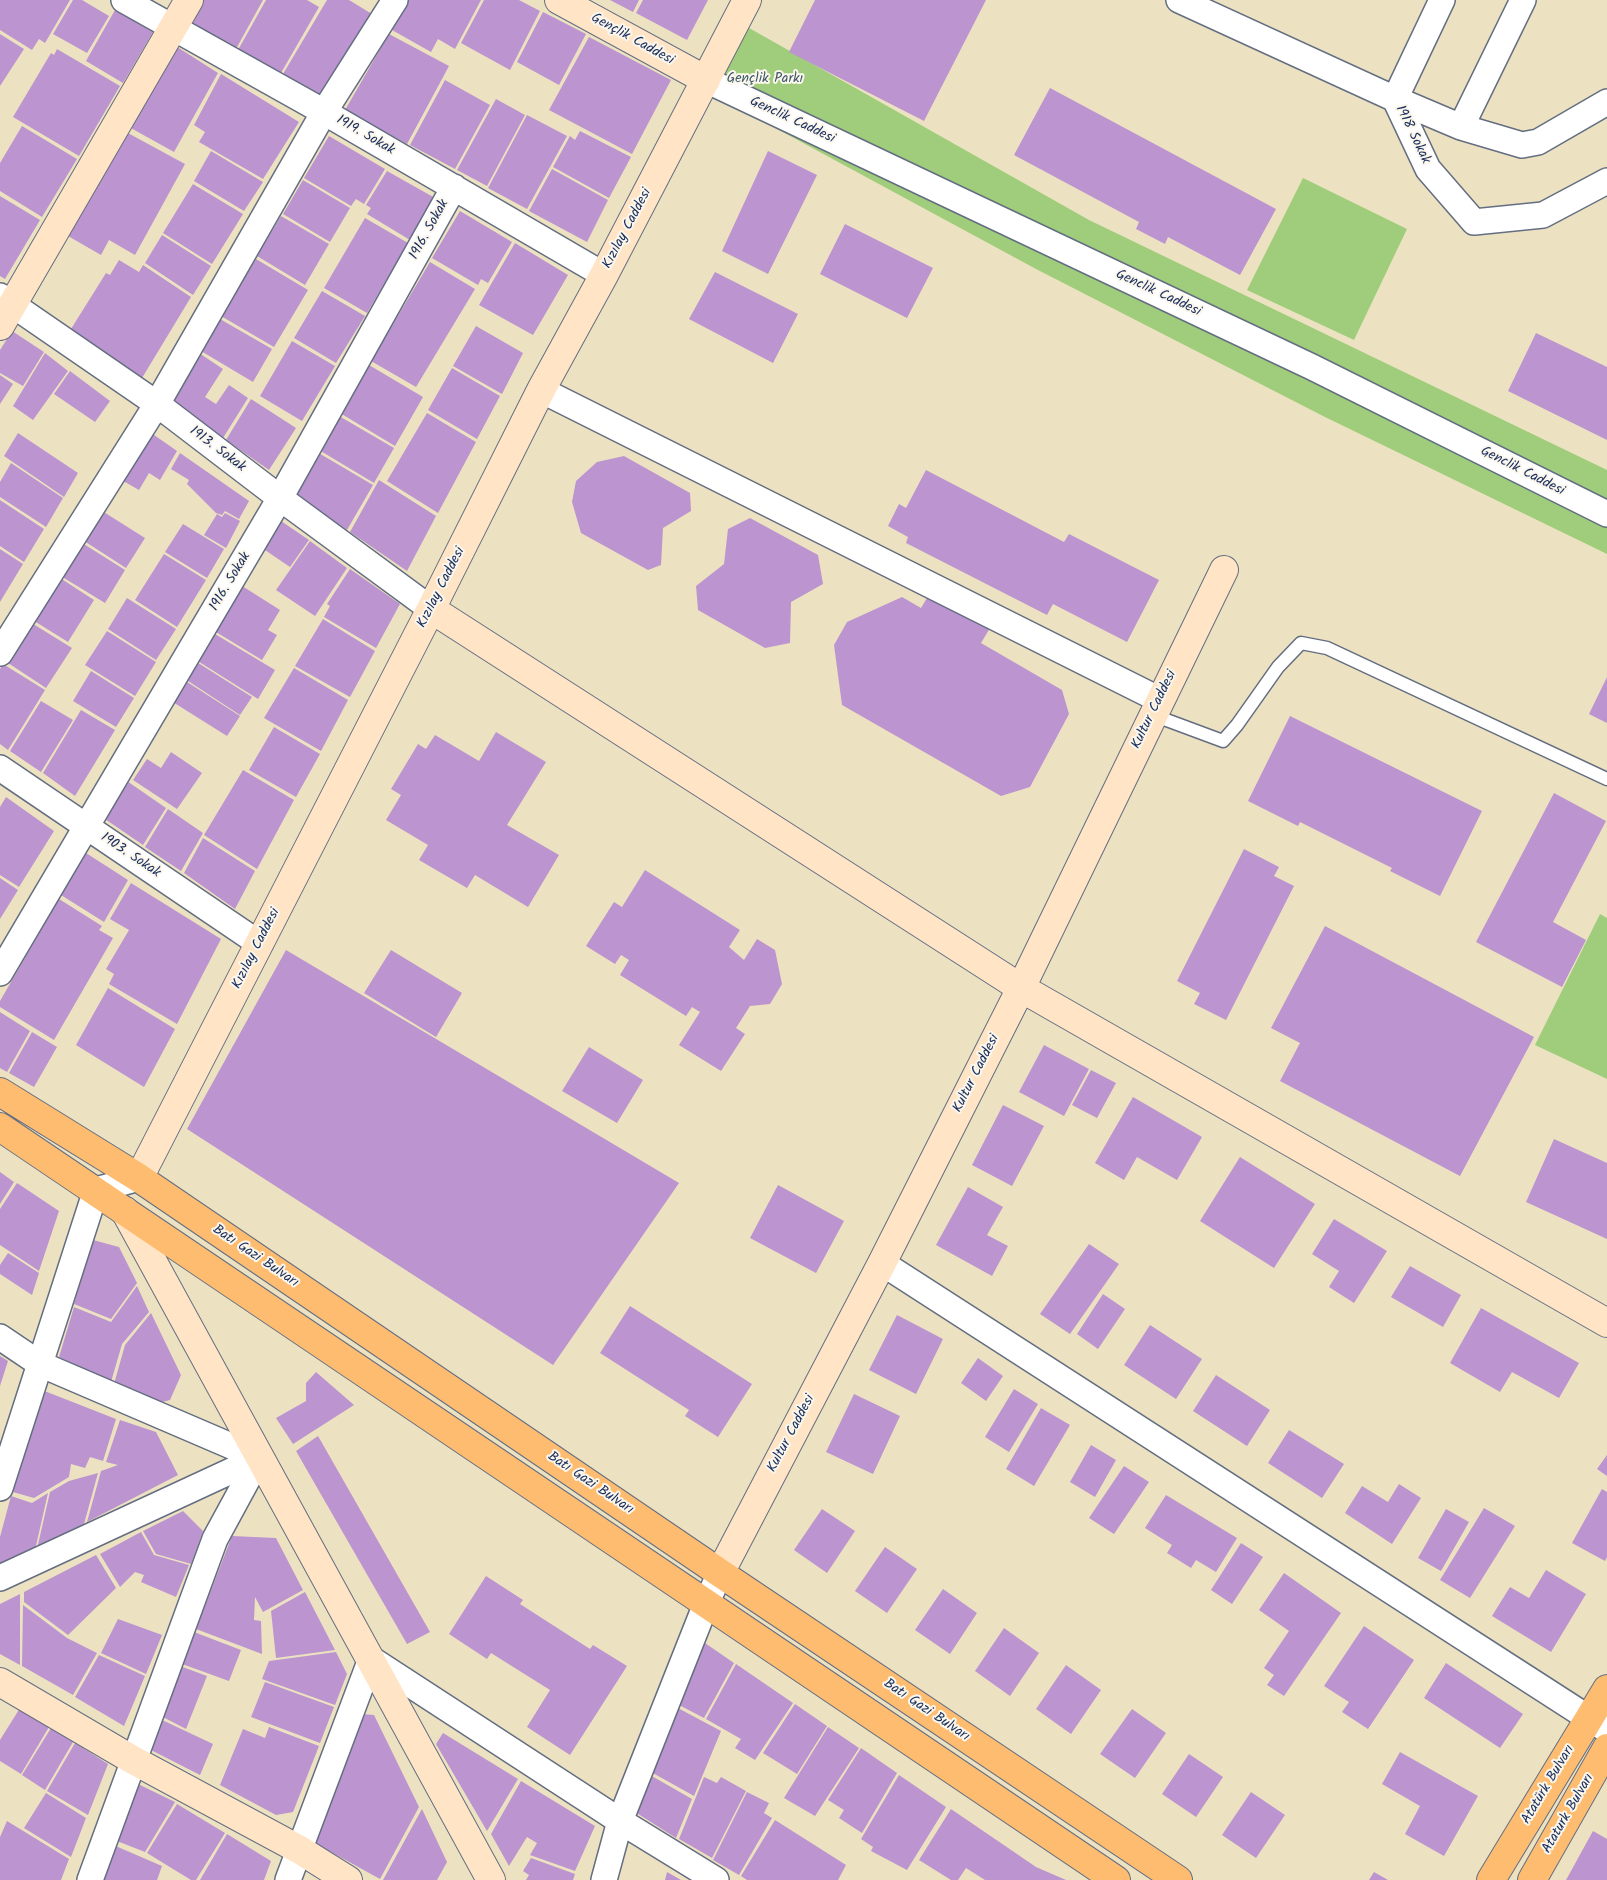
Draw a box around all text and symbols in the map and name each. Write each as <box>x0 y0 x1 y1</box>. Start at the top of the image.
street label: Gençlik Caddesi <box>588 10 676 70</box>
park label: Gençlik Parkı <box>727 72 803 88</box>
street label: Genclik Caddesi <box>747 94 837 148</box>
street label: 1918 Sokak <box>1391 103 1433 167</box>
street label: 1919. Sokak <box>333 113 397 159</box>
street label: Kızılay Caddesi <box>600 186 656 272</box>
street label: 1916. Sokak <box>407 197 453 263</box>
street label: Genclik Caddesi <box>1113 267 1203 321</box>
street label: 1913. Sokak <box>186 423 248 477</box>
street label: Genclik Caddesi <box>1477 444 1567 500</box>
street label: Kızılay Caddesi <box>414 545 470 631</box>
street label: 1916. Sokak <box>207 549 255 615</box>
street label: Kultur Caddesi <box>1129 668 1181 752</box>
street label: 1903. Sokak <box>97 830 163 882</box>
street label: Kızılay Caddesi <box>229 906 285 992</box>
street label: Kultur Caddesi <box>950 1032 1004 1116</box>
street label: Batı Gazi Bulvarı <box>209 1222 301 1292</box>
street label: Kultur Caddesi <box>765 1392 819 1476</box>
street label: Batı Gazi Bulvarı <box>544 1449 636 1519</box>
street label: Batı Gazi Bulvarı <box>880 1676 972 1746</box>
street label: Atatürk Bulvarı <box>1519 1742 1579 1828</box>
street label: Ataturk Bulvarı <box>1539 1771 1599 1857</box>

